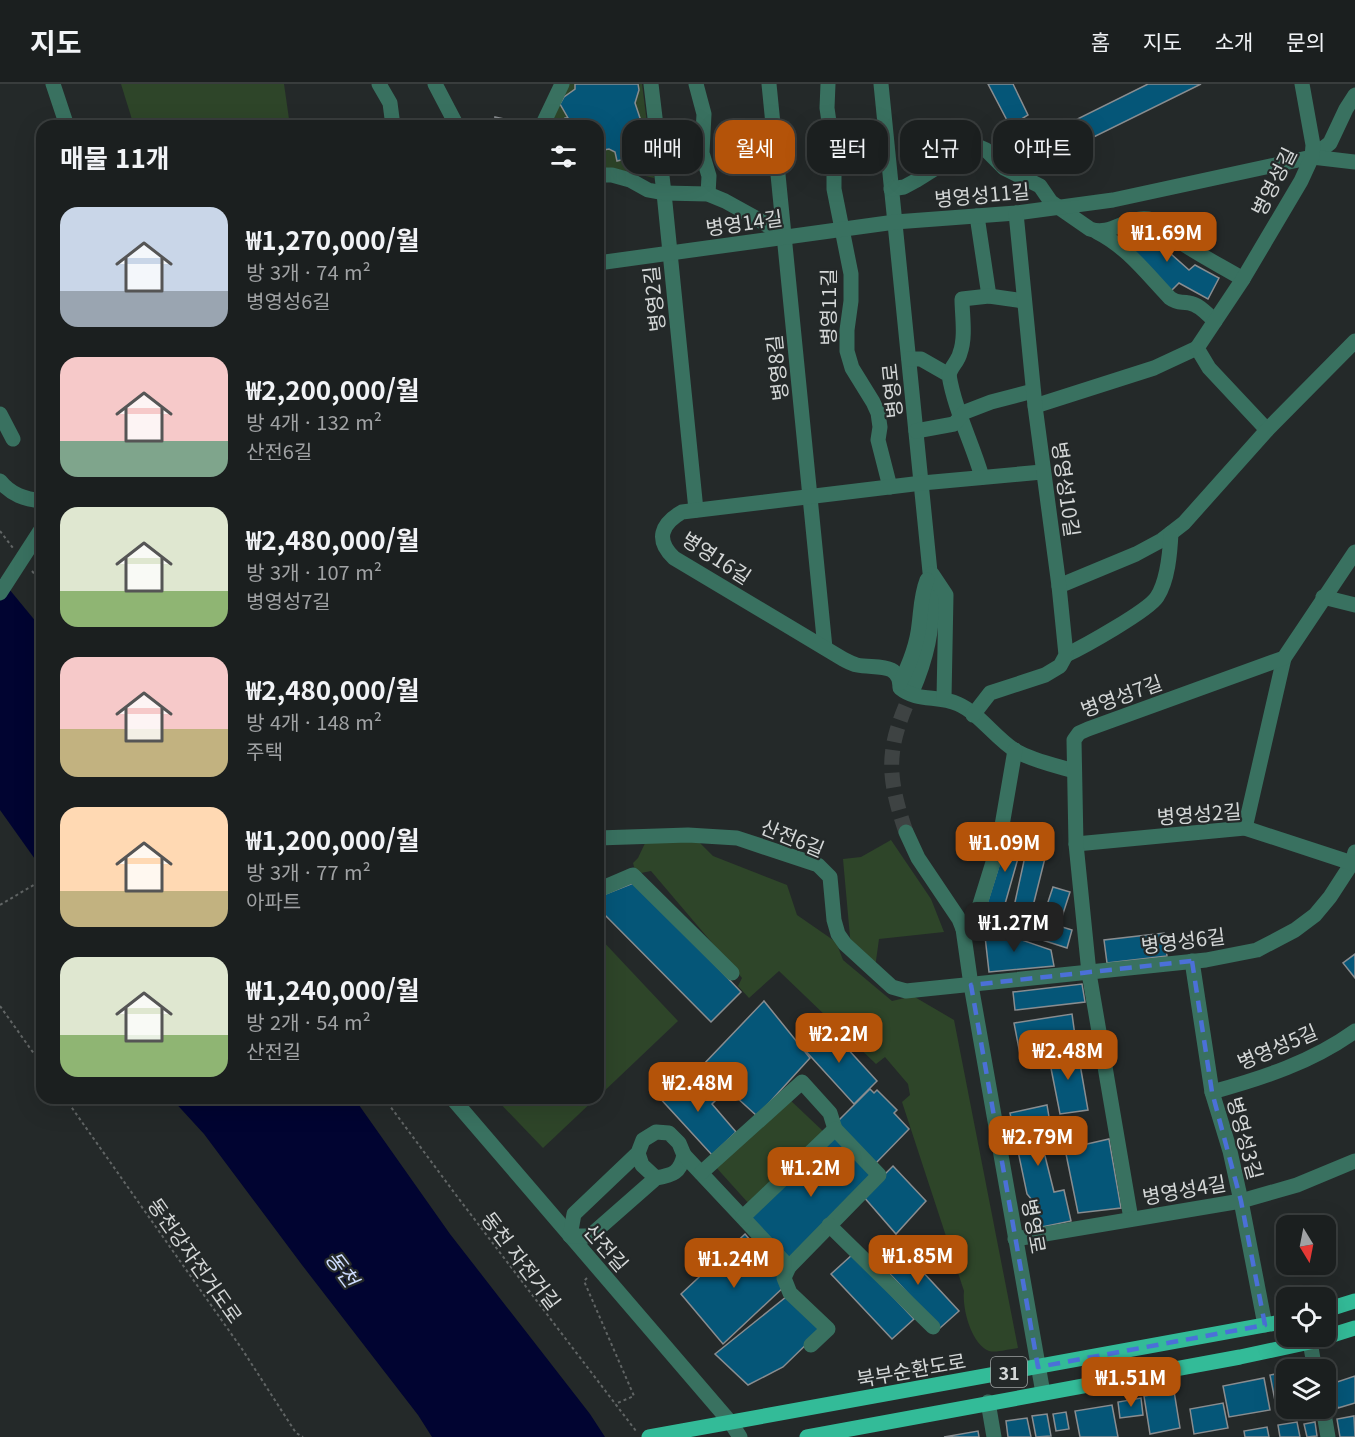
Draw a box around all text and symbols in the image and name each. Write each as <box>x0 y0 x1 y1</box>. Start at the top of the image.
text: 지도 <box>30 21 82 61</box>
text: 홈 <box>1091 26 1110 56</box>
text: 지도 <box>1143 26 1182 56</box>
text: 소개 <box>1215 26 1253 56</box>
text: 문의 <box>1286 26 1325 56</box>
chip: 매매 <box>622 120 703 174</box>
chip: 월세 <box>715 120 795 174</box>
chip: 필터 <box>807 120 888 174</box>
chip: 신규 <box>900 120 981 174</box>
chip: 아파트 <box>993 120 1093 174</box>
text: 매물 11개 <box>60 138 170 175</box>
icon: filters <box>547 140 580 173</box>
street label: 병영성길 <box>1243 142 1303 220</box>
street label: 병영성11길 <box>933 175 1031 213</box>
street label: 병영14길 <box>704 202 784 242</box>
pin: ₩1.69M <box>1118 212 1216 263</box>
text: ₩1.69M <box>1132 217 1202 246</box>
text: ₩1,270,000/월 <box>246 220 420 257</box>
icon: home <box>108 231 180 303</box>
text: 방 3개 · 74 m² <box>246 257 371 286</box>
street label: 병영2길 <box>635 265 671 333</box>
street label: 병영11길 <box>813 268 842 346</box>
text: 병영성6길 <box>246 286 331 315</box>
street label: 병영8길 <box>758 334 794 402</box>
street label: 병영로 <box>874 362 908 420</box>
text: ₩2,200,000/월 <box>246 370 420 407</box>
icon: home <box>108 381 180 453</box>
text: 방 4개 · 132 m² <box>246 407 382 436</box>
text: 산전6길 <box>246 436 312 465</box>
street label: 병영성10길 <box>1046 440 1088 538</box>
text: ₩2,480,000/월 <box>246 520 420 557</box>
street label: 병영16길 <box>677 524 757 590</box>
icon: home <box>108 531 180 603</box>
text: 방 3개 · 107 m² <box>246 557 382 586</box>
text: 병영성7길 <box>246 586 331 615</box>
street label: 병영성7길 <box>1076 667 1166 723</box>
text: ₩2,480,000/월 <box>246 670 420 707</box>
icon: home <box>108 681 180 753</box>
text: 방 4개 · 148 m² <box>246 707 382 736</box>
text: 주택 <box>246 736 283 765</box>
street label: 병영성2길 <box>1156 796 1242 830</box>
street label: 산전6길 <box>757 811 829 863</box>
text: ₩1,200,000/월 <box>246 820 420 857</box>
pin: ₩1.09M <box>956 822 1054 873</box>
text: ₩1.09M <box>970 827 1040 856</box>
icon: home <box>108 831 180 903</box>
text: 방 3개 · 77 m² <box>246 857 371 886</box>
text: 아파트 <box>246 886 301 915</box>
pin: ₩1.27M <box>965 902 1063 953</box>
text: ₩1.27M <box>979 907 1049 936</box>
street label: 병영성6길 <box>1139 920 1227 960</box>
text: ₩1,240,000/월 <box>246 970 420 1007</box>
icon: home <box>108 981 180 1053</box>
text: 방 2개 · 54 m² <box>246 1007 371 1036</box>
pin: ₩2.2M <box>797 1013 881 1064</box>
street label: 병영성5길 <box>1232 1016 1322 1076</box>
text: ₩2.2M <box>810 1018 868 1047</box>
pin: ₩2.48M <box>1019 1030 1117 1081</box>
text: ₩2.48M <box>1033 1035 1103 1064</box>
text: 산전길 <box>246 1036 301 1065</box>
pin: ₩2.48M <box>649 1062 747 1113</box>
text: ₩2.48M <box>663 1067 733 1096</box>
street label: 병영성3길 <box>1221 1093 1271 1183</box>
pin: ₩2.79M <box>989 1116 1087 1167</box>
text: ₩2.79M <box>1003 1121 1073 1150</box>
pin: ₩1.2M <box>769 1147 853 1198</box>
text: ₩1.2M <box>782 1152 840 1181</box>
street label: 병영성4길 <box>1140 1167 1228 1211</box>
street label: 동천강자전거도로 <box>142 1191 250 1329</box>
street label: 병영로 <box>1016 1196 1054 1256</box>
street label: 동천 자전거길 <box>476 1205 568 1315</box>
north arrow <box>1276 1215 1336 1275</box>
map controls <box>1276 1215 1336 1419</box>
street label: 산전길 <box>578 1217 636 1277</box>
pin: ₩1.85M <box>869 1235 967 1286</box>
pin: ₩1.24M <box>685 1238 783 1289</box>
text: ₩1.85M <box>883 1240 953 1269</box>
text: ₩1.24M <box>699 1243 769 1272</box>
water label: 동천 <box>319 1244 368 1295</box>
button: locate <box>1276 1287 1336 1347</box>
street label: 북부순환도로 <box>854 1345 968 1393</box>
road number: 31 <box>991 1357 1027 1387</box>
pin: ₩1.51M <box>1082 1357 1180 1408</box>
button: layers <box>1276 1359 1336 1419</box>
text: ₩1.51M <box>1096 1362 1166 1391</box>

